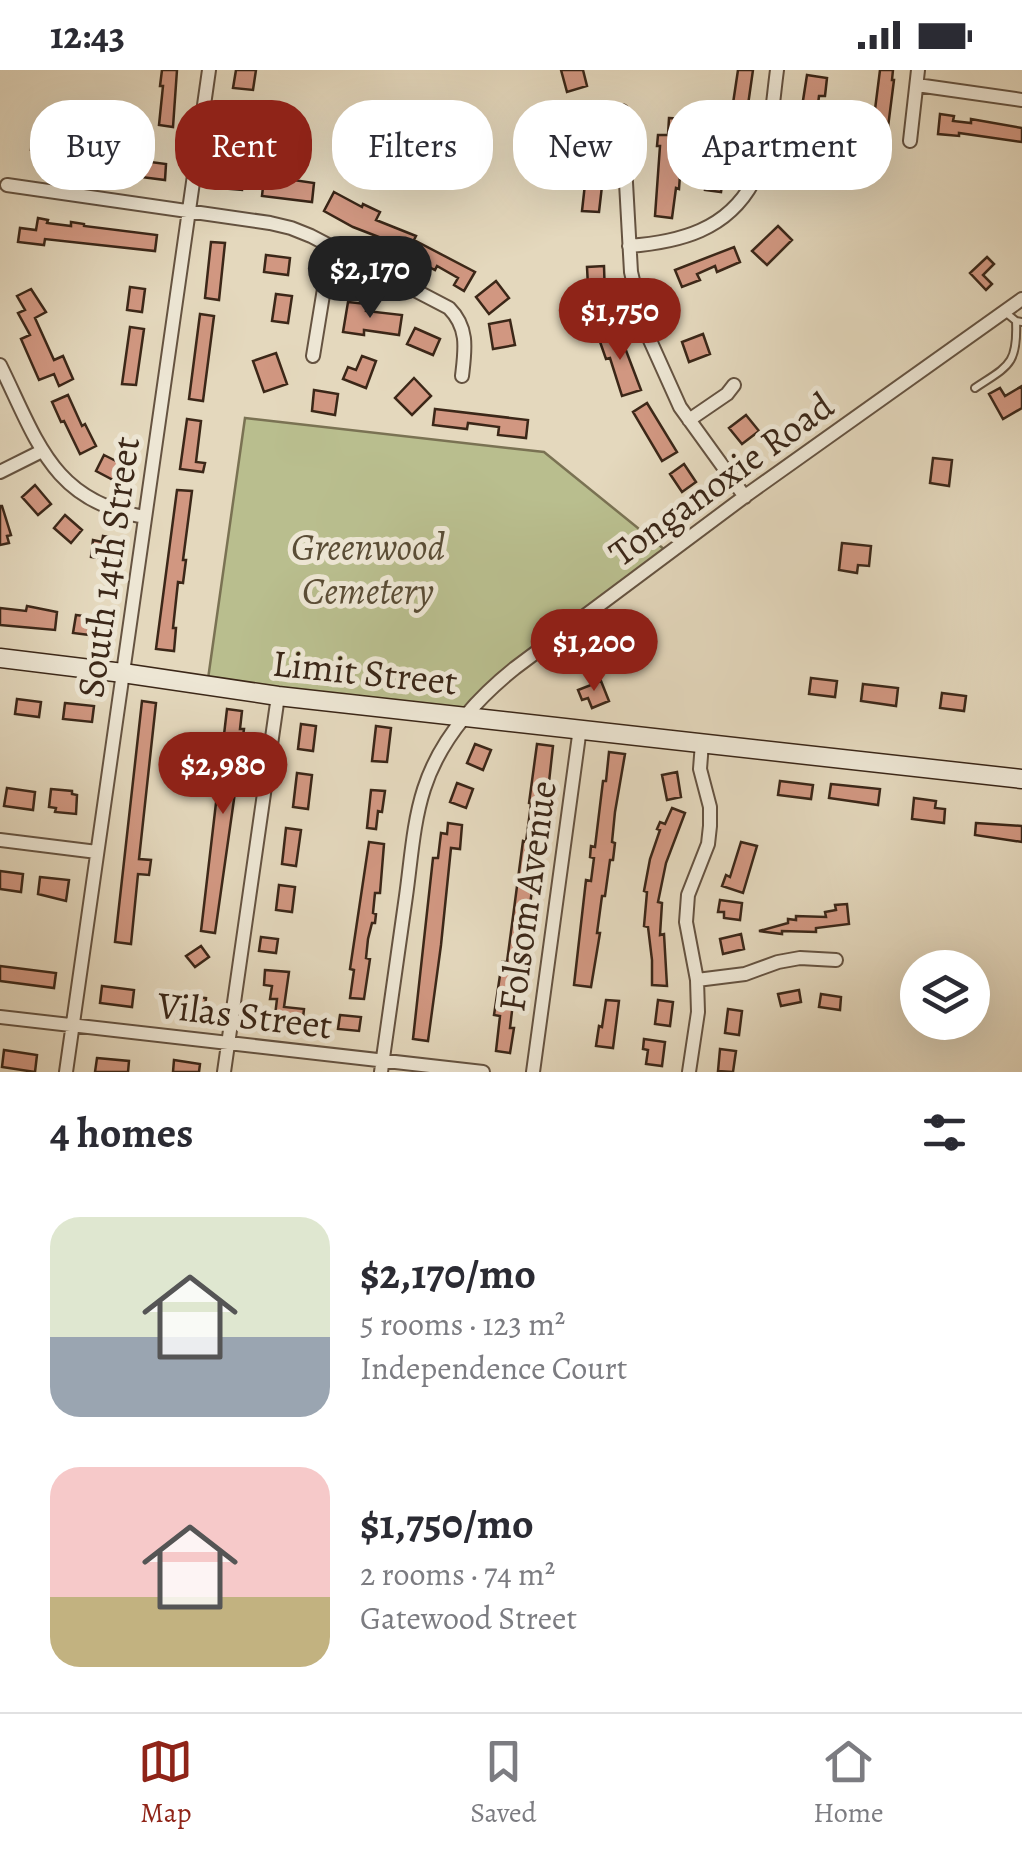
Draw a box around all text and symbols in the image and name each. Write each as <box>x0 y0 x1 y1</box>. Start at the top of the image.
text: 12:43 <box>50 9 125 61</box>
chip: Buy <box>30 100 155 190</box>
chip: Rent <box>175 100 312 190</box>
chip: Filters <box>332 100 493 190</box>
chip: New <box>513 100 647 190</box>
chip: Apartment <box>667 100 892 190</box>
pin: $2,170 <box>289 236 451 321</box>
text: $2,170 <box>330 246 410 290</box>
pin: $1,750 <box>539 278 701 363</box>
text: $1,750 <box>581 288 659 332</box>
street label: Tonganoxie Road <box>598 379 844 578</box>
street label: South 14th Street <box>64 433 152 701</box>
park label: Greenwood Cemetery <box>291 521 445 617</box>
pin: $1,200 <box>513 609 675 694</box>
text: $1,200 <box>553 619 635 663</box>
street label: Limit Street <box>270 636 460 708</box>
pin: $2,980 <box>142 732 304 817</box>
text: $2,980 <box>180 742 266 786</box>
street label: Folsom Avenue <box>485 777 569 1015</box>
map controls <box>900 950 990 1040</box>
button: layers <box>900 950 990 1040</box>
street label: Vilas Street <box>154 978 335 1052</box>
text: 4 homes <box>50 1104 193 1161</box>
icon: filters <box>917 1105 972 1160</box>
text: $2,170/mo <box>360 1245 536 1302</box>
icon: home <box>130 1257 250 1377</box>
text: 5 rooms · 123 m² <box>360 1302 565 1346</box>
text: Independence Court <box>360 1346 627 1390</box>
text: $1,750/mo <box>360 1495 534 1552</box>
icon: home <box>130 1507 250 1627</box>
text: 2 rooms · 74 m² <box>360 1552 555 1596</box>
text: Gatewood Street <box>360 1596 577 1640</box>
tab: Map <box>138 1734 193 1832</box>
tab: Saved <box>470 1734 537 1832</box>
tab: Home <box>813 1734 884 1832</box>

